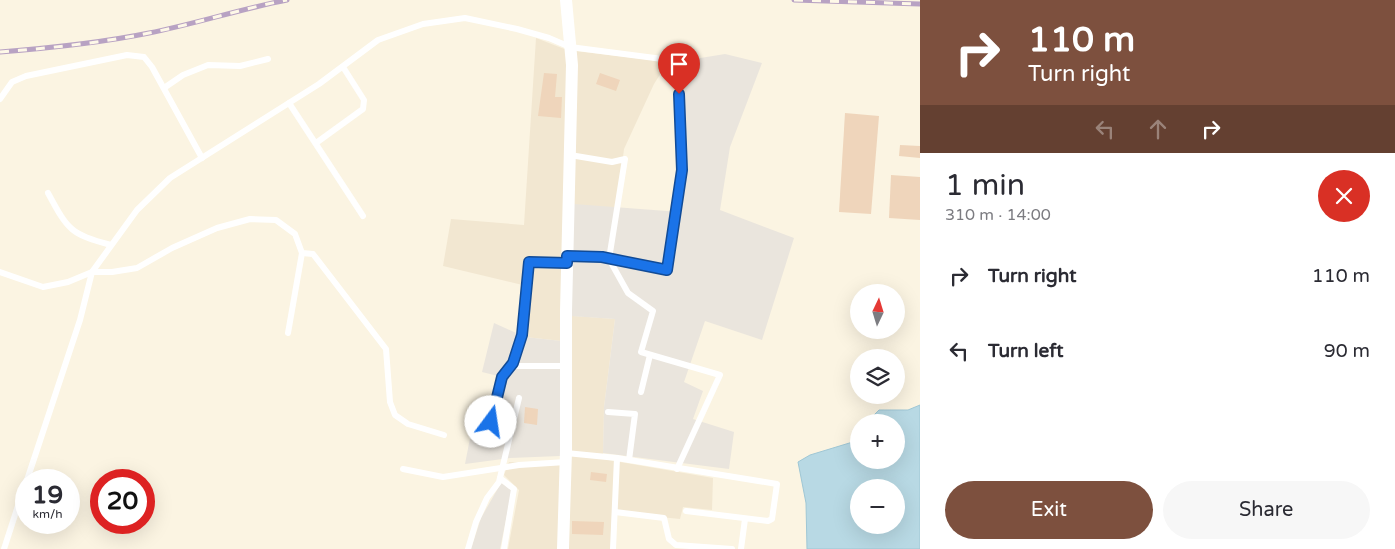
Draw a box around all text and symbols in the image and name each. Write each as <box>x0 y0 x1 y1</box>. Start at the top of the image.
text: 110 m <box>1028 19 1135 61</box>
icon: right <box>945 20 1010 85</box>
pin <box>658 43 700 94</box>
icon: arrive <box>665 50 693 78</box>
text: Turn right <box>1028 61 1130 87</box>
icon: left <box>1091 115 1119 143</box>
icon: ahead <box>1144 115 1172 143</box>
icon: right <box>1197 115 1225 143</box>
text: 1 min <box>945 167 1025 204</box>
button: close <box>1318 170 1370 222</box>
text: 310 m · 14:00 <box>945 205 1051 225</box>
icon: right <box>945 262 973 290</box>
text: Turn right <box>988 265 1076 287</box>
text: 110 m <box>1312 265 1370 287</box>
north arrow <box>850 284 905 339</box>
map controls <box>850 284 905 534</box>
icon: left <box>945 337 973 365</box>
text: Turn left <box>988 340 1064 362</box>
text: 90 m <box>1324 340 1370 362</box>
button: layers <box>850 349 905 404</box>
position arrow <box>464 395 516 447</box>
button: + <box>850 414 905 469</box>
speed limit sign: 20 <box>90 469 155 534</box>
button: − <box>850 479 905 534</box>
text: 19 <box>32 480 63 510</box>
button: Exit <box>945 481 1153 539</box>
button: Share <box>1163 481 1370 539</box>
text: km/h <box>32 507 63 521</box>

